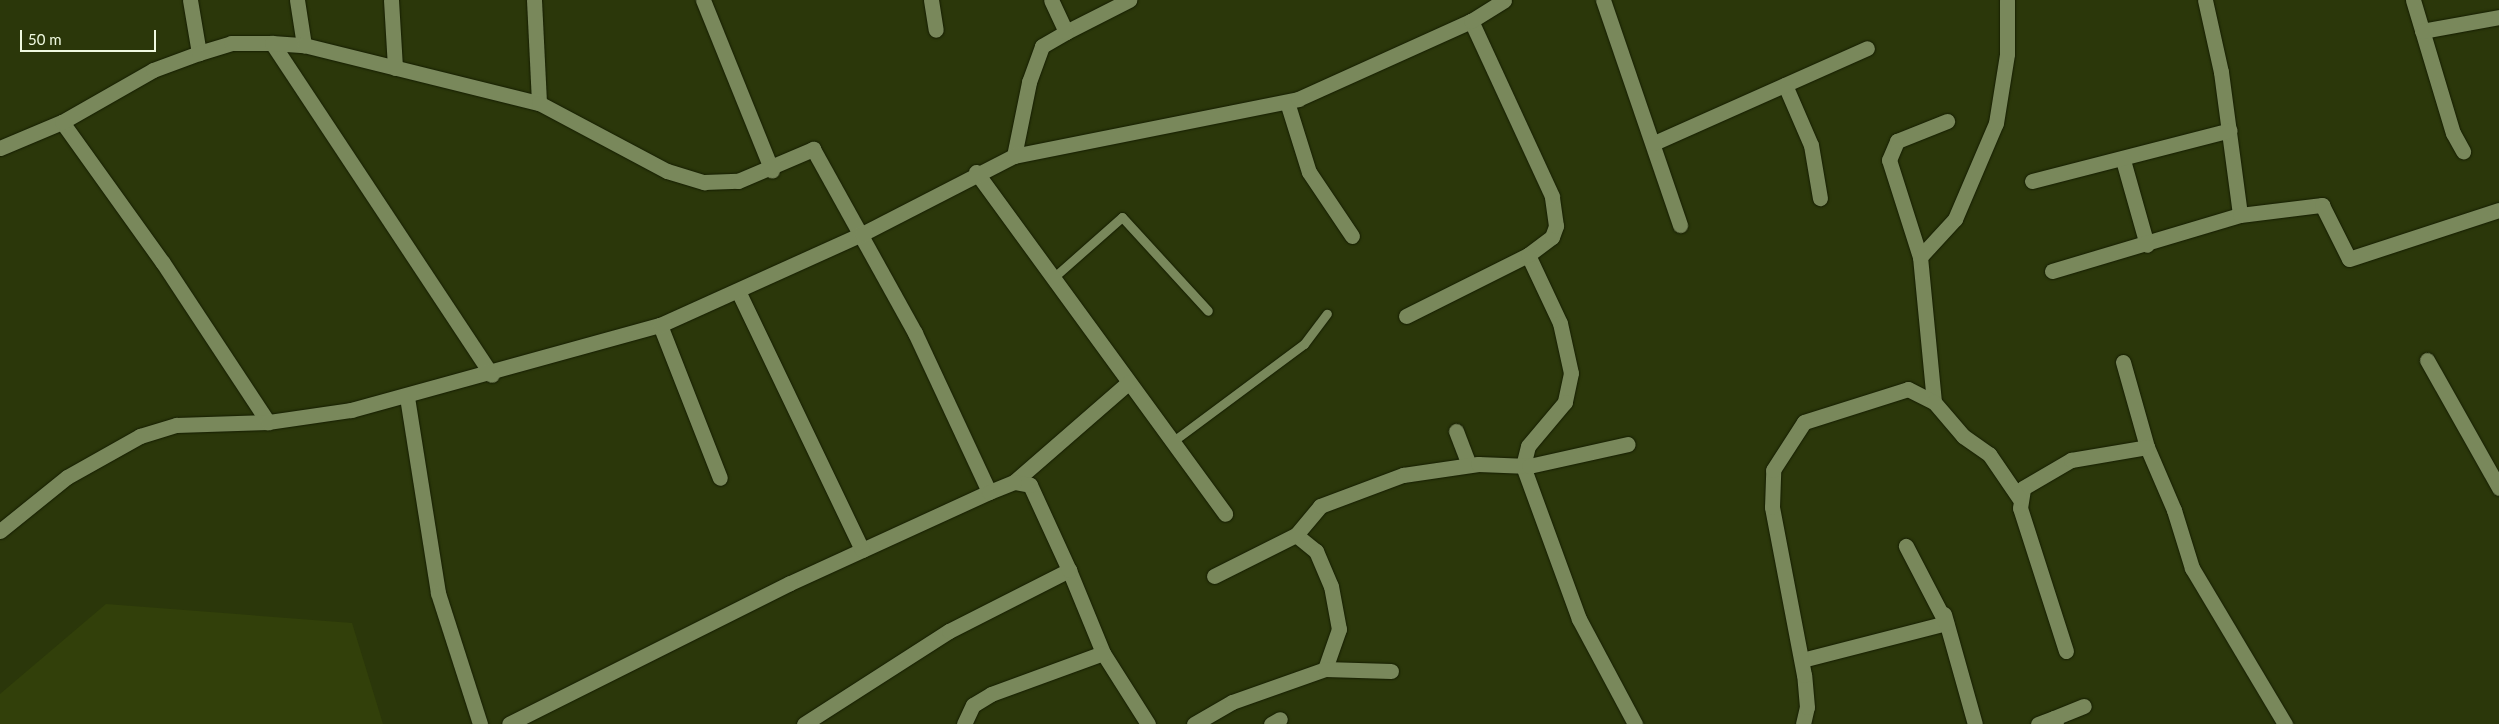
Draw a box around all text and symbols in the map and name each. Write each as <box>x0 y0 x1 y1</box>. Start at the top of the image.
scale bar <box>22 20 159 52</box>
text: 50 m <box>28 30 62 48</box>

